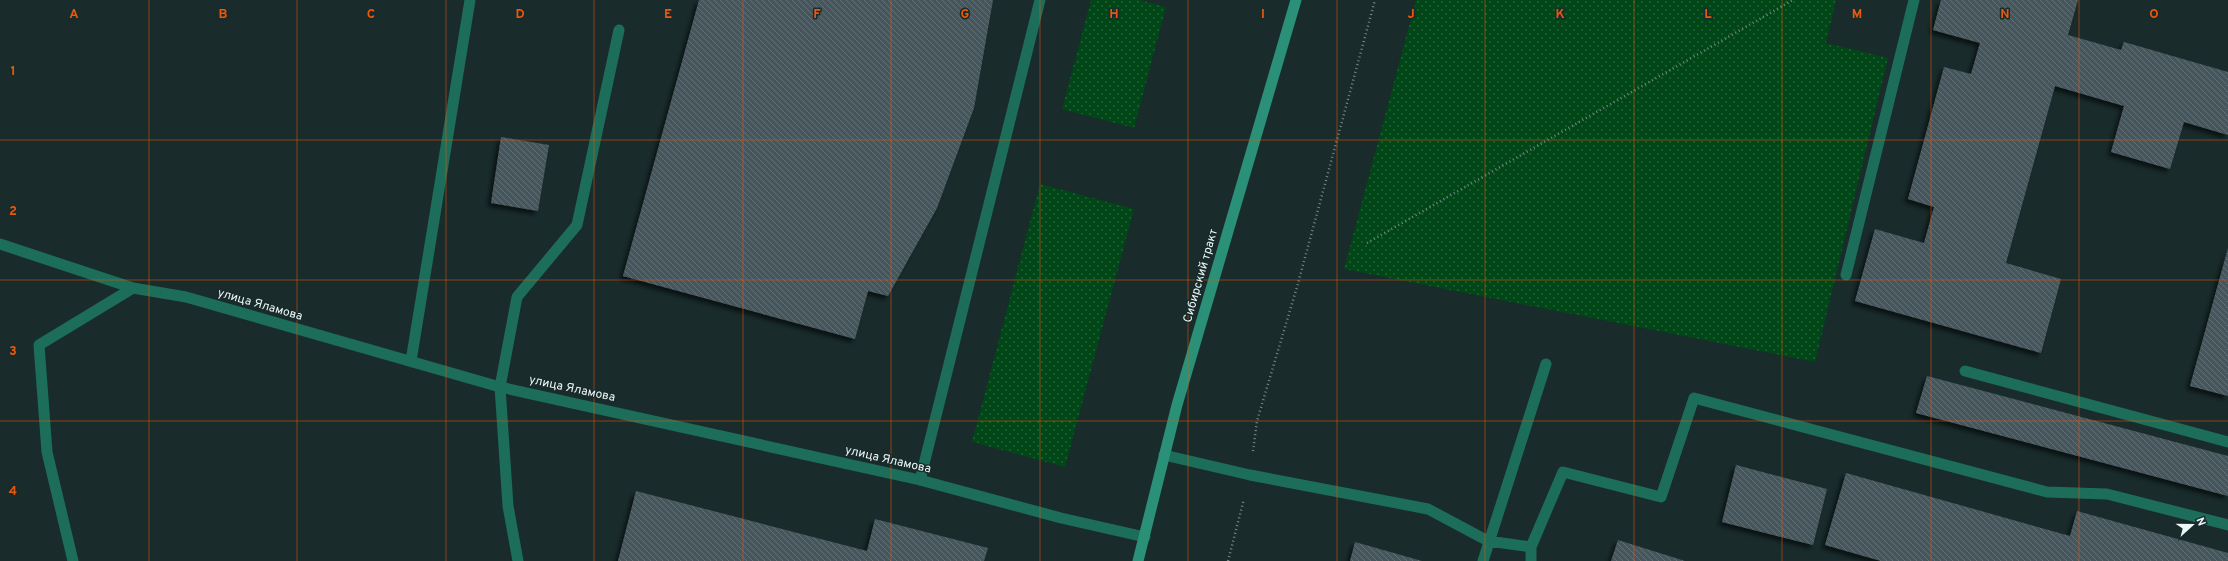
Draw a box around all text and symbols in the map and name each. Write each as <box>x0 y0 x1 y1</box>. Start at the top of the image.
text: A <box>69 7 79 23</box>
text: B <box>219 7 228 23</box>
text: C <box>367 7 375 23</box>
text: D <box>515 7 525 23</box>
text: E <box>664 7 672 23</box>
text: F <box>813 7 821 23</box>
text: G <box>961 7 970 23</box>
text: H <box>1109 7 1119 23</box>
text: I <box>1261 7 1265 23</box>
text: J <box>1407 7 1415 23</box>
text: K <box>1555 7 1565 23</box>
text: L <box>1704 7 1712 23</box>
text: M <box>1852 7 1862 23</box>
text: N <box>2000 7 2010 23</box>
text: O <box>2149 7 2159 23</box>
text: 1 <box>10 64 16 80</box>
text: 2 <box>9 204 17 220</box>
street label: Сибирский тракт <box>1180 227 1222 325</box>
street label: улица Яламова <box>216 285 304 325</box>
text: 3 <box>9 344 17 360</box>
street label: улица Яламова <box>527 372 617 406</box>
street label: улица Яламова <box>843 442 933 478</box>
text: 4 <box>9 484 17 500</box>
north arrow <box>2172 505 2212 545</box>
text: N <box>2192 516 2208 528</box>

